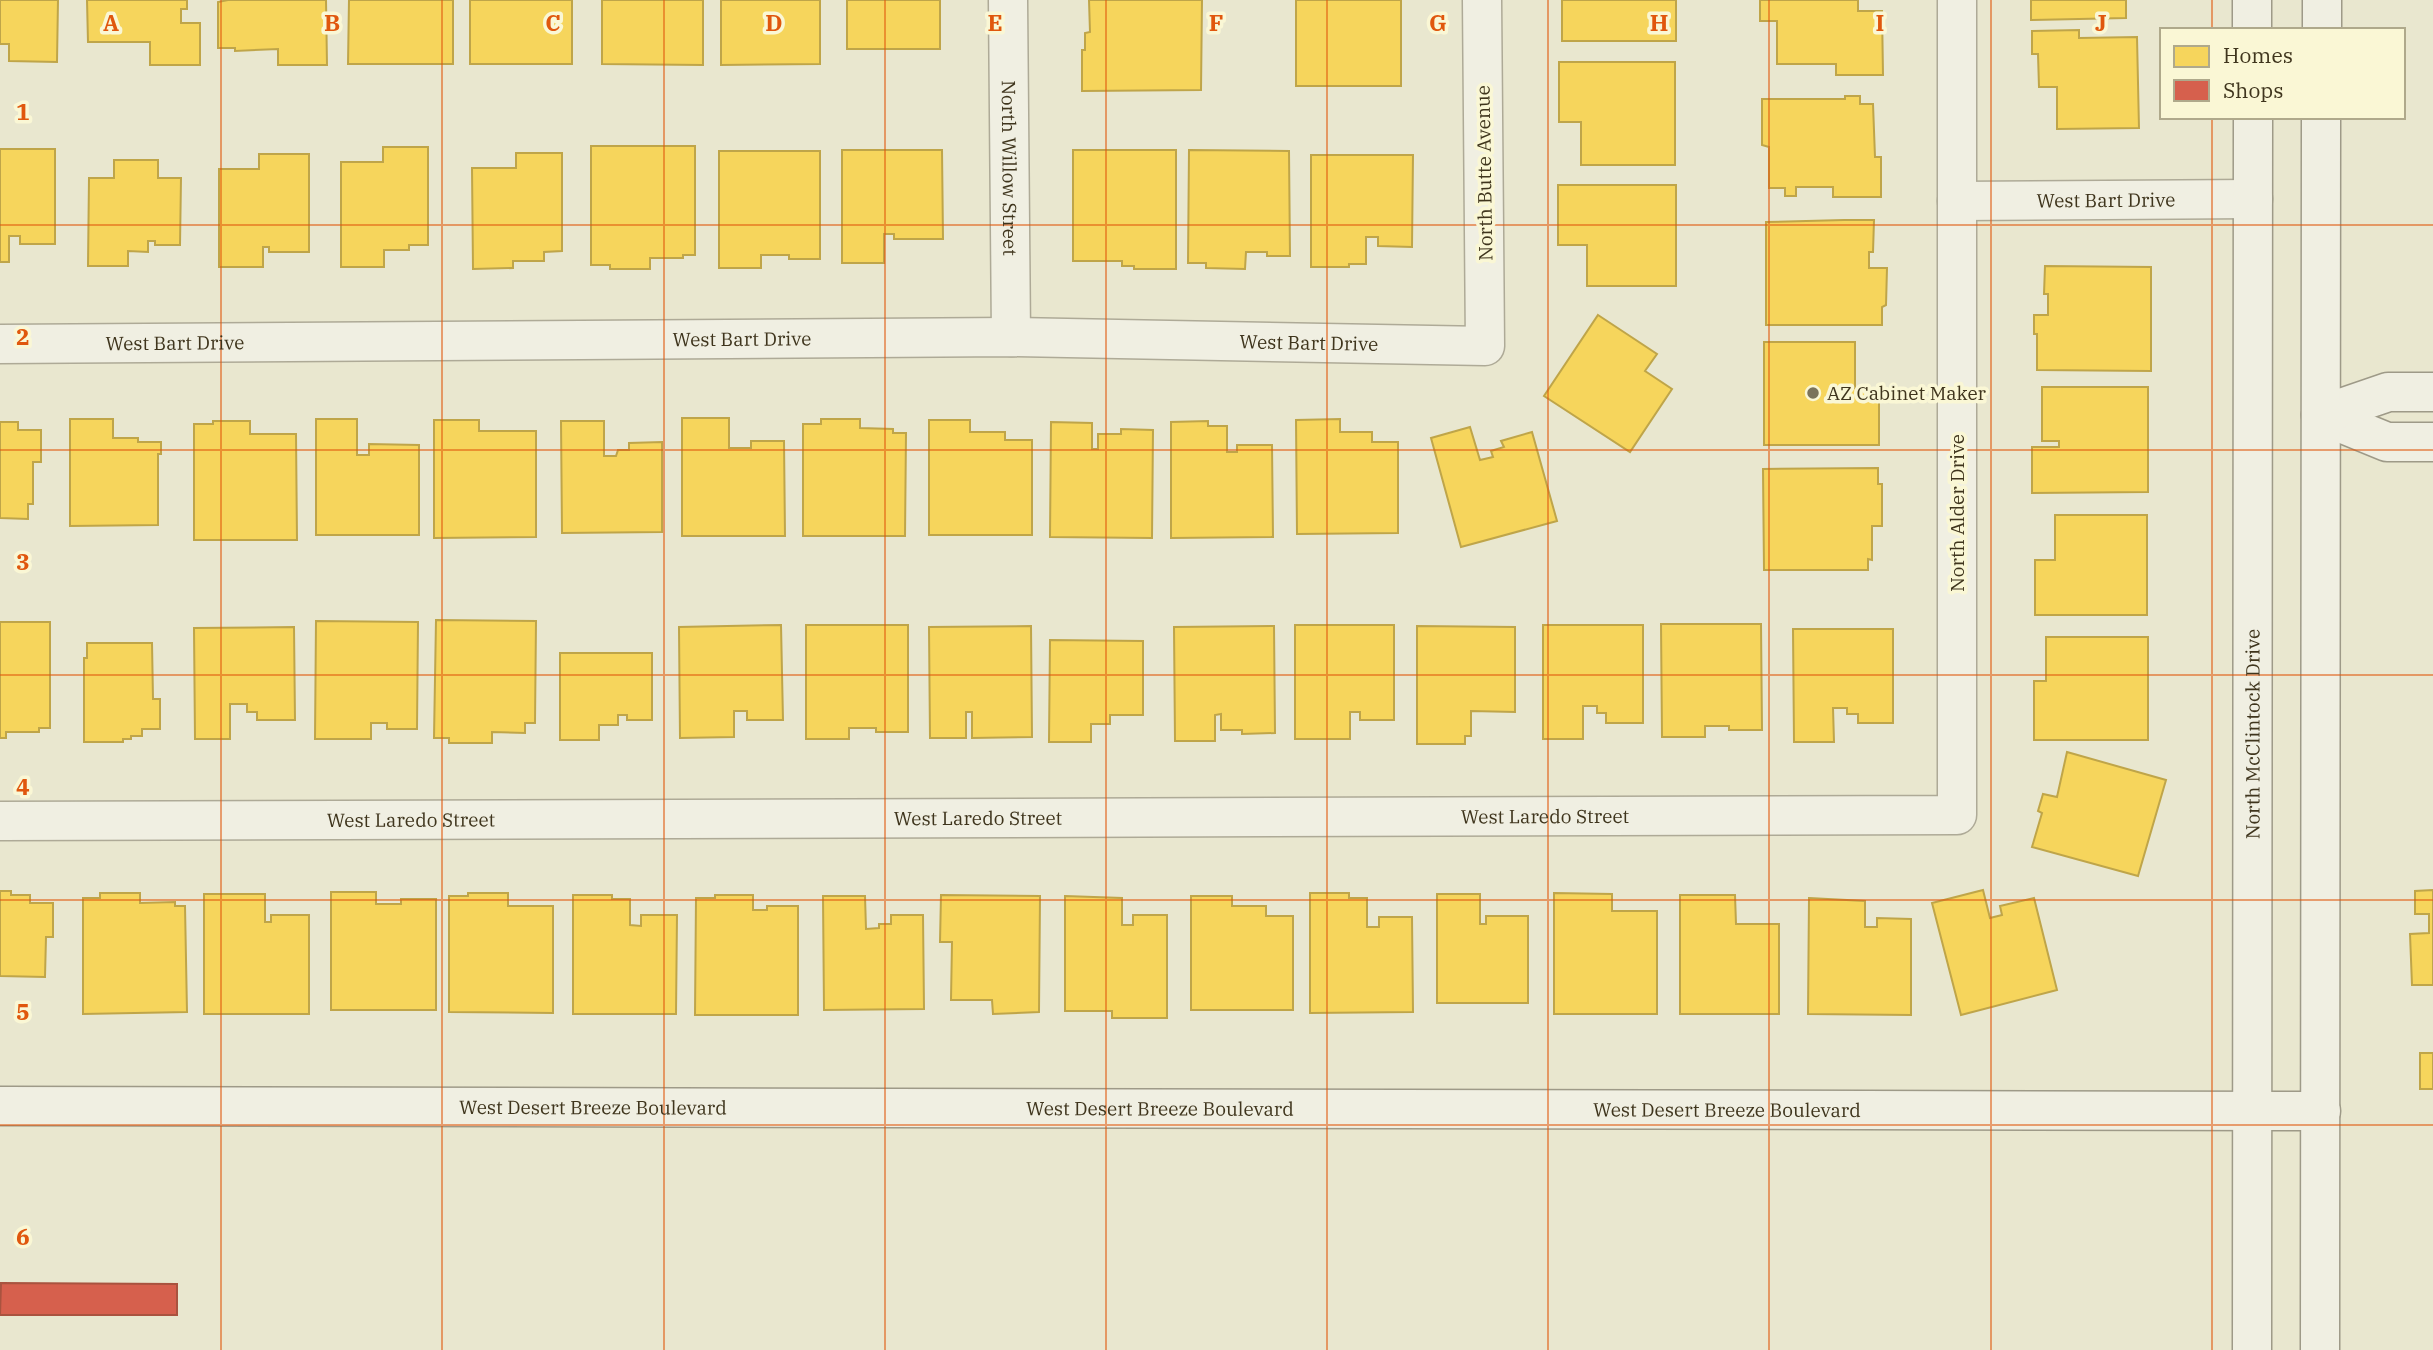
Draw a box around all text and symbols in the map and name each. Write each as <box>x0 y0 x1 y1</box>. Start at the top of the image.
text: A <box>103 7 119 37</box>
text: B <box>324 7 340 37</box>
text: C <box>545 7 561 37</box>
text: D <box>765 7 783 37</box>
text: E <box>987 7 1003 37</box>
text: F <box>1209 7 1223 37</box>
text: G <box>1429 7 1447 37</box>
text: H <box>1650 7 1668 37</box>
text: I <box>1876 7 1884 37</box>
text: J <box>2095 7 2107 37</box>
legend <box>2160 28 2405 119</box>
text: Homes <box>2223 41 2293 69</box>
text: Shops <box>2223 76 2283 104</box>
street label: North Willow Street <box>997 80 1022 256</box>
street label: North Butte Avenue <box>1470 85 1498 261</box>
text: 1 <box>16 96 30 126</box>
street label: West Bart Drive <box>2036 188 2176 212</box>
text: 2 <box>16 321 30 351</box>
street label: West Bart Drive <box>672 326 812 351</box>
street label: West Bart Drive <box>1239 329 1379 356</box>
street label: West Bart Drive <box>105 330 245 355</box>
place label: AZ Cabinet Maker <box>1827 381 1987 405</box>
marker: AZ Cabinet Maker <box>1805 385 1821 401</box>
street label: North Alder Drive <box>1945 434 1969 592</box>
text: 3 <box>16 546 30 576</box>
street label: North McClintock Drive <box>2240 629 2265 839</box>
text: 4 <box>16 771 30 801</box>
street label: West Laredo Street <box>1461 804 1630 829</box>
street label: West Laredo Street <box>894 806 1063 830</box>
street label: West Laredo Street <box>327 807 496 832</box>
text: 5 <box>16 996 30 1026</box>
street label: West Desert Breeze Boulevard <box>459 1095 727 1120</box>
street label: West Desert Breeze Boulevard <box>1026 1096 1294 1121</box>
street label: West Desert Breeze Boulevard <box>1593 1097 1861 1122</box>
text: 6 <box>16 1221 30 1251</box>

